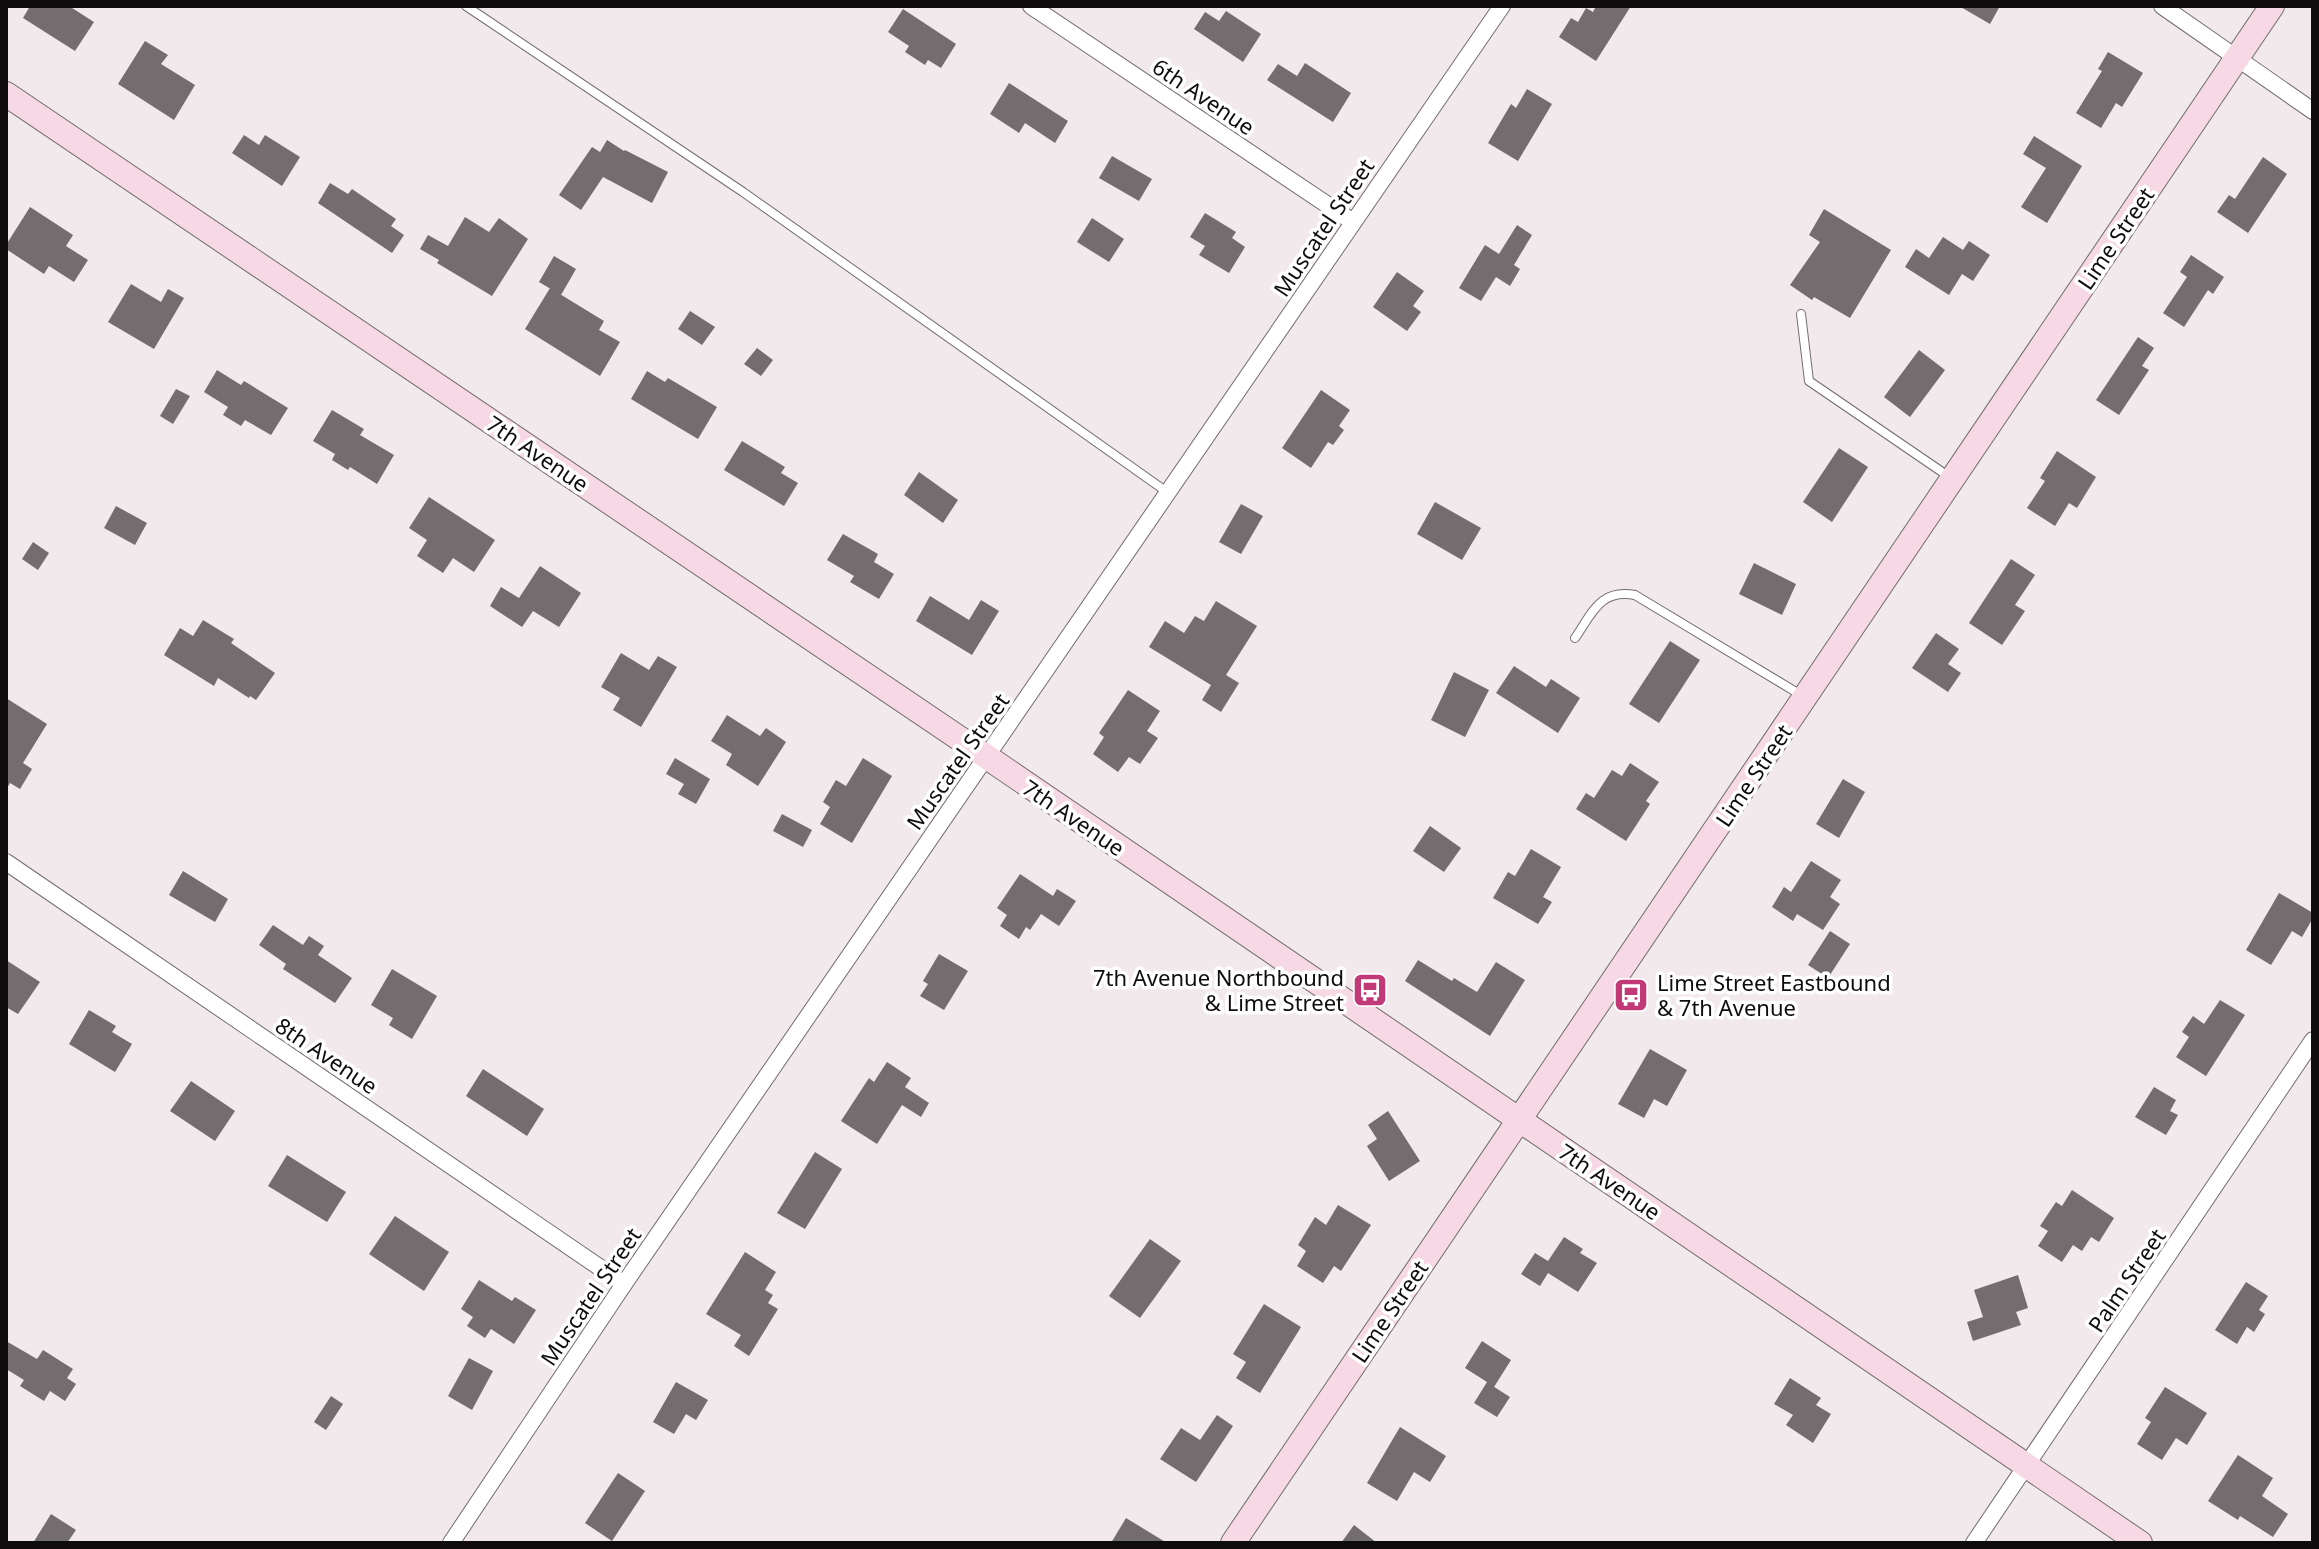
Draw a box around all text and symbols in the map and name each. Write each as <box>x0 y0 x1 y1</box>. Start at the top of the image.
street label: 6th Avenue <box>1147 51 1261 141</box>
street label: Muscatel Street <box>1266 152 1380 302</box>
street label: Lime Street <box>2070 181 2160 295</box>
street label: 7th Avenue <box>481 408 595 498</box>
street label: Muscatel Street <box>899 687 1015 835</box>
street label: Lime Street <box>1708 718 1798 832</box>
street label: 7th Avenue <box>1017 772 1131 862</box>
place label: 7th Avenue Northbound & Lime Street <box>1093 962 1344 1017</box>
place label: Lime Street Eastbound & 7th Avenue <box>1657 967 1891 1022</box>
bus stop icon: 7th Avenue Northbound & Lime Street <box>1351 971 1389 1009</box>
bus stop icon: Lime Street Eastbound & 7th Avenue <box>1612 976 1650 1014</box>
street label: 8th Avenue <box>270 1010 384 1100</box>
street label: 7th Avenue <box>1553 1136 1667 1226</box>
street label: Muscatel Street <box>533 1221 647 1371</box>
street label: Palm Street <box>2080 1222 2172 1338</box>
street label: Lime Street <box>1344 1254 1434 1368</box>

